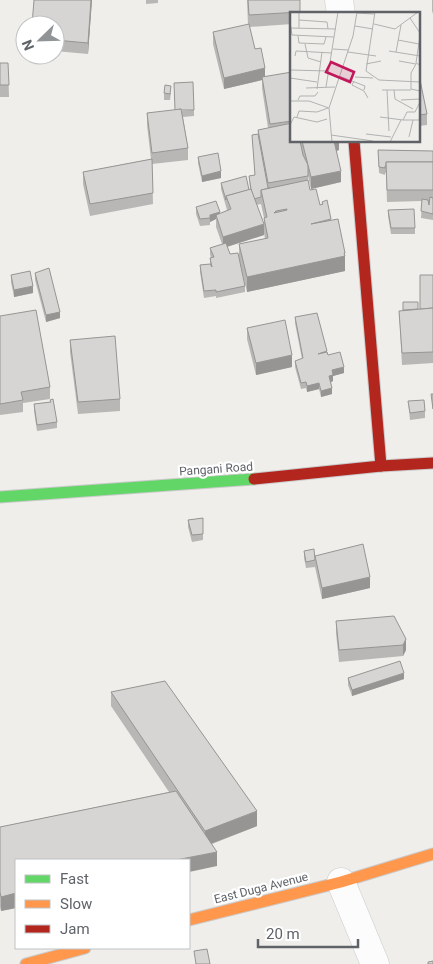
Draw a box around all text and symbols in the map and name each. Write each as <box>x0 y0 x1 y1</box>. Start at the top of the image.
inset map <box>290 12 420 142</box>
north arrow <box>15 15 65 65</box>
text: N <box>19 37 37 53</box>
street label: Pangani Road <box>179 459 253 479</box>
legend <box>15 859 190 949</box>
text: Fast <box>60 870 89 888</box>
street label: East Duga Avenue <box>213 870 309 906</box>
text: Slow <box>60 895 92 913</box>
scale bar <box>258 916 358 948</box>
text: Jam <box>60 920 90 938</box>
text: 20 m <box>266 925 300 943</box>

